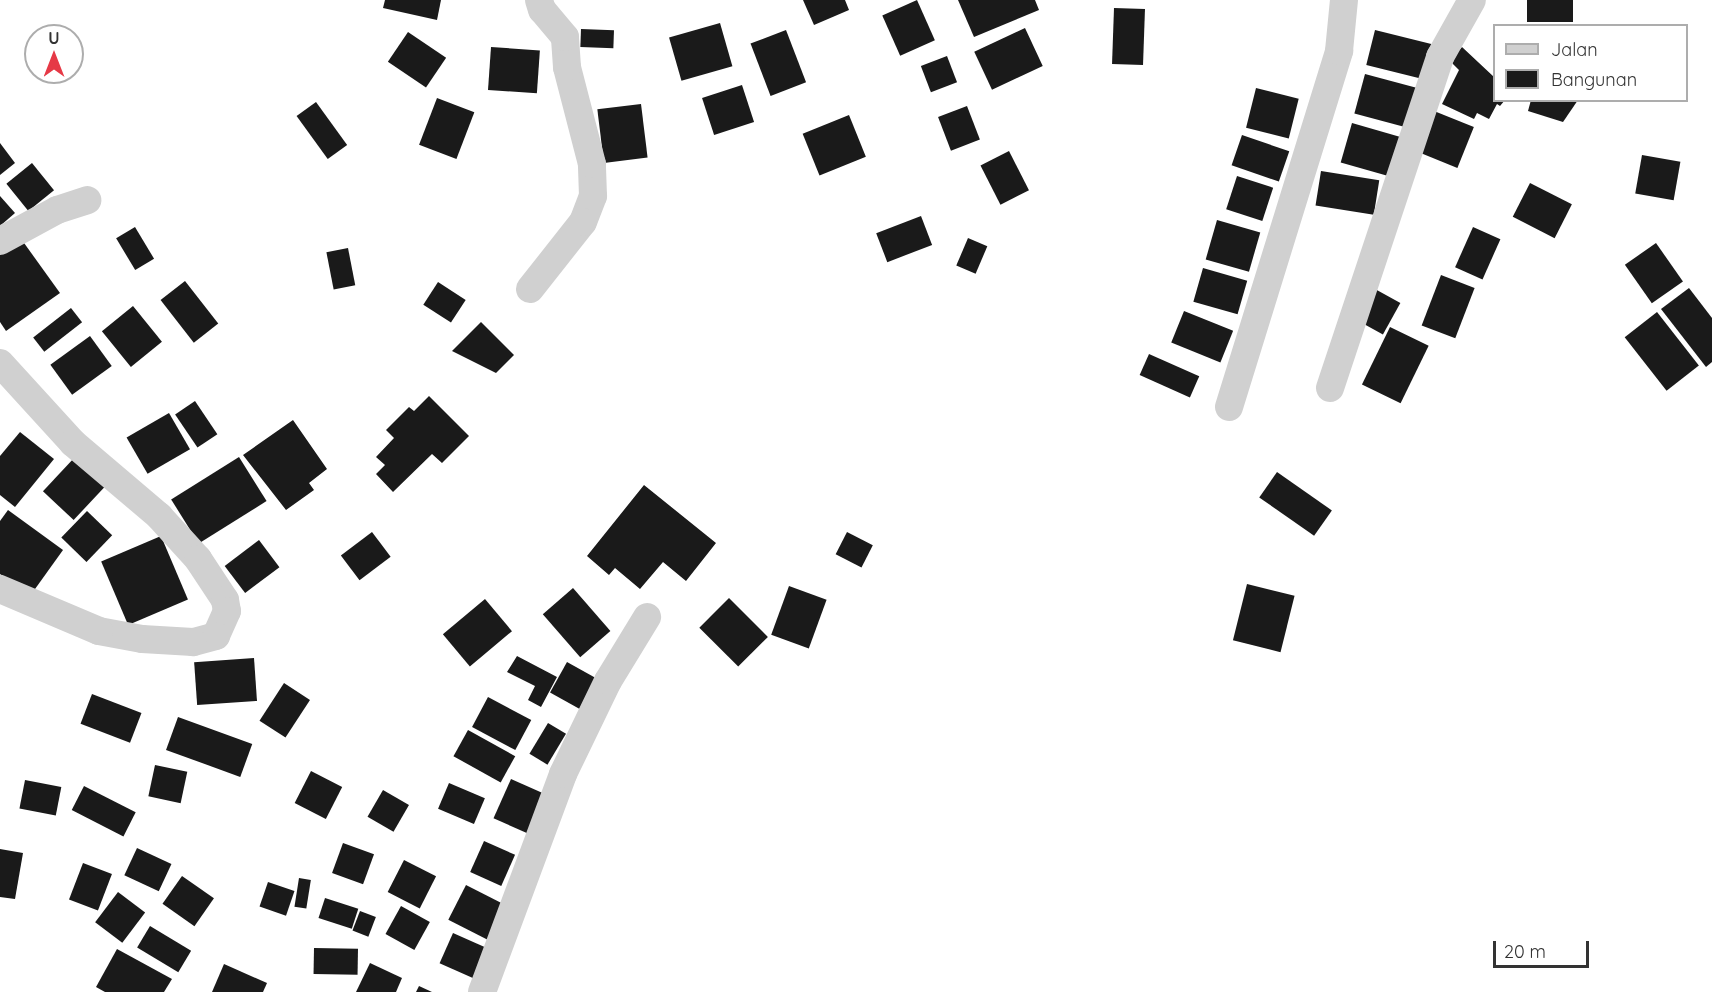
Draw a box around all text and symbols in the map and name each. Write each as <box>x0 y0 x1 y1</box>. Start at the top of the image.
north arrow <box>24 24 84 84</box>
legend <box>1493 24 1688 102</box>
text: U <box>48 28 60 48</box>
text: Jalan <box>1551 38 1598 61</box>
text: Bangunan <box>1551 68 1637 91</box>
scale bar <box>1496 929 1592 967</box>
text: 20 m <box>1504 940 1546 963</box>

